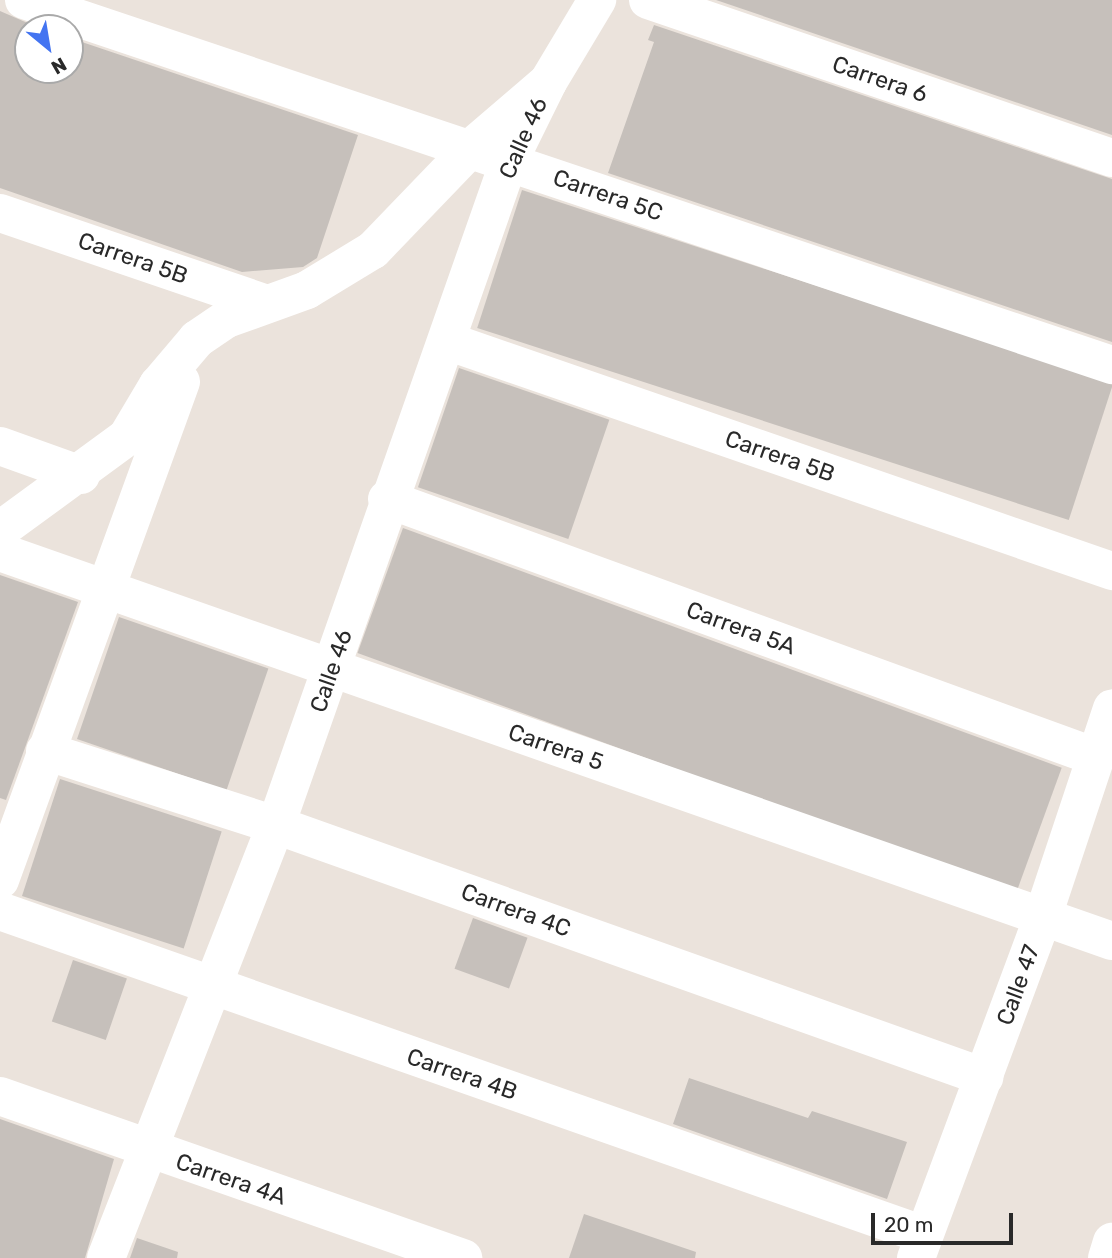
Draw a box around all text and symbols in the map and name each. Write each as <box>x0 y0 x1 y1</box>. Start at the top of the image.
north arrow <box>14 14 84 84</box>
street label: Carrera 6 <box>829 50 931 108</box>
text: N <box>47 53 70 79</box>
street label: Calle 46 <box>493 93 553 183</box>
street label: Carrera 5C <box>550 163 666 227</box>
street label: Carrera 5B <box>75 226 191 290</box>
street label: Carrera 5B <box>722 424 838 488</box>
street label: Carrera 5A <box>683 596 799 660</box>
street label: Calle 46 <box>304 626 358 716</box>
street label: Carrera 5 <box>505 718 607 776</box>
street label: Carrera 4C <box>457 877 575 943</box>
street label: Calle 47 <box>991 941 1045 1029</box>
street label: Carrera 4B <box>403 1042 521 1106</box>
street label: Carrera 4A <box>172 1147 290 1211</box>
scale bar <box>874 1198 1016 1242</box>
text: 20 m <box>884 1212 933 1237</box>

